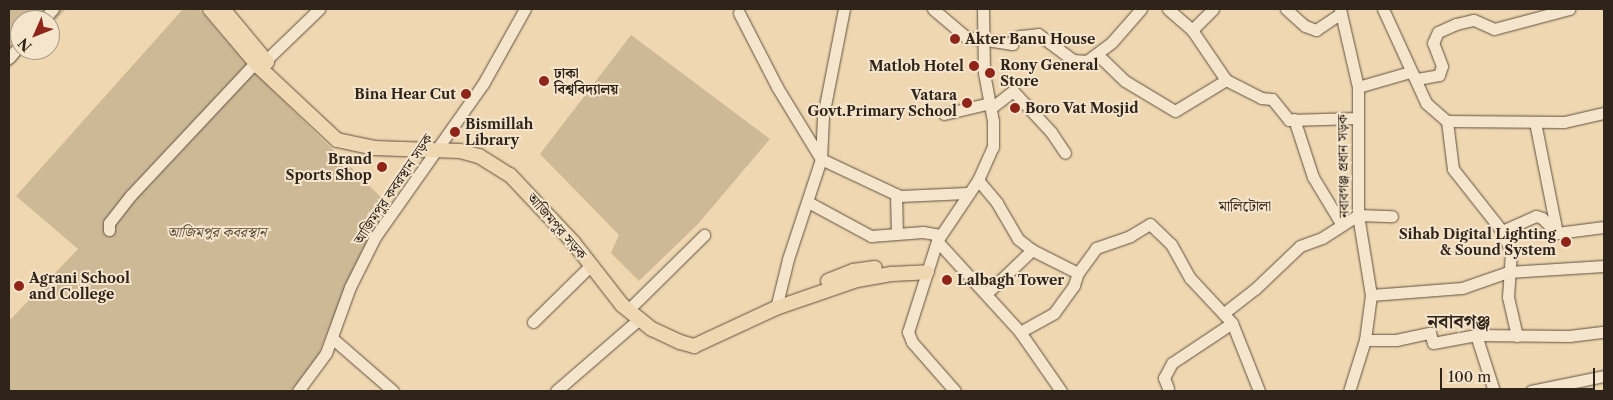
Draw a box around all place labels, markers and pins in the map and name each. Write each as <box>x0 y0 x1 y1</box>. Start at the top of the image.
place label: Akter Banu House <box>965 31 1096 47</box>
marker: Akter Banu House <box>949 33 961 45</box>
place label: Rony General Store <box>1000 57 1099 90</box>
place label: Matlob Hotel <box>869 58 964 74</box>
marker: Matlob Hotel <box>968 60 980 72</box>
place label: ঢাকা বিশ্ববিদ্যালয় <box>554 65 618 98</box>
marker: Rony General Store <box>984 67 996 79</box>
marker: ঢাকা বিশ্ববিদ্যালয় <box>538 75 550 87</box>
place label: Bina Hear Cut <box>354 86 456 102</box>
place label: Vatara Govt.Primary School <box>807 87 957 120</box>
marker: Bina Hear Cut <box>460 88 472 100</box>
marker: Vatara Govt.Primary School <box>961 97 973 109</box>
place label: Boro Vat Mosjid <box>1025 100 1139 116</box>
marker: Boro Vat Mosjid <box>1009 102 1021 114</box>
place label: Bismillah Library <box>465 116 533 148</box>
marker: Bismillah Library <box>449 126 461 138</box>
place label: Brand Sports Shop <box>286 151 372 184</box>
marker: Brand Sports Shop <box>376 161 388 173</box>
place label: Sihab Digital Lighting & Sound System <box>1399 226 1556 258</box>
marker: Sihab Digital Lighting & Sound System <box>1560 236 1572 248</box>
place label: Agrani School and College <box>29 270 130 302</box>
place label: Lalbagh Tower <box>957 272 1064 288</box>
marker: Lalbagh Tower <box>941 274 953 286</box>
marker: Agrani School and College <box>13 280 25 292</box>

